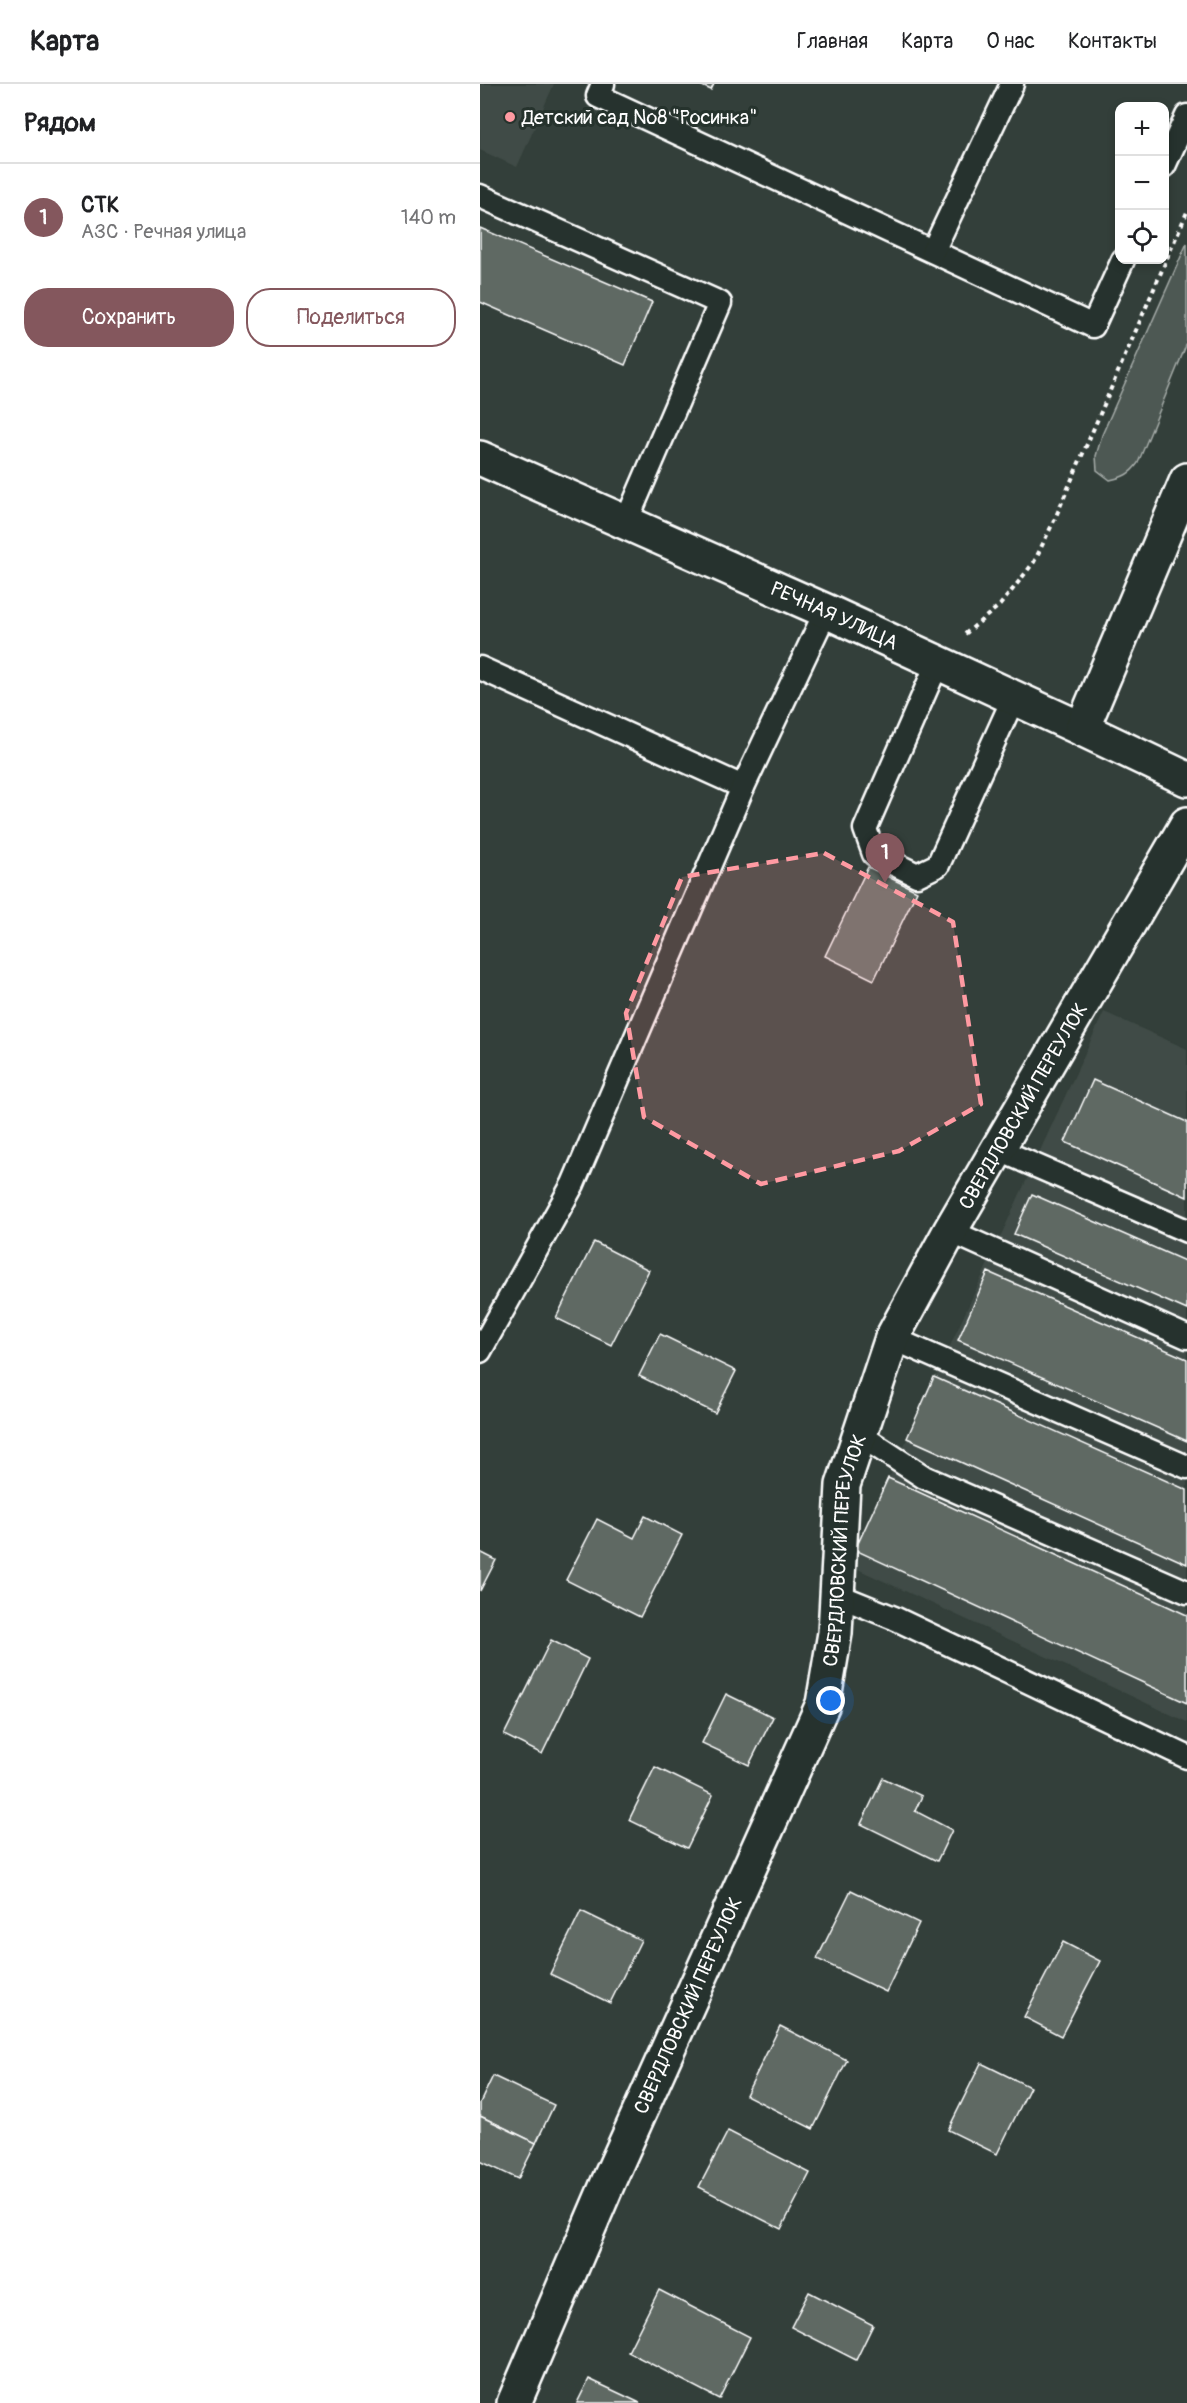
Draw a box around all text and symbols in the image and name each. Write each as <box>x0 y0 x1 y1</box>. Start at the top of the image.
text: Карта <box>30 24 99 59</box>
text: Главная <box>797 28 868 55</box>
text: Карта <box>901 28 953 55</box>
text: О нас <box>986 28 1035 55</box>
text: Контакты <box>1068 28 1157 55</box>
map controls <box>1115 102 1169 264</box>
button: + <box>1115 102 1169 156</box>
place label: Детский сад №8 "Росинка" <box>521 105 757 130</box>
text: Рядом <box>24 107 96 139</box>
marker: Детский сад №8 "Росинка" <box>503 110 517 124</box>
button: − <box>1115 156 1169 210</box>
text: СТК <box>81 191 119 219</box>
text: 1 <box>40 205 47 230</box>
text: 140 m <box>401 205 456 230</box>
button: locate <box>1115 210 1169 264</box>
text: АЗС · Речная улица <box>81 219 246 244</box>
button: Сохранить <box>24 288 234 347</box>
button: Поделиться <box>246 288 456 347</box>
street label: РЕЧНАЯ УЛИЦА <box>767 576 902 655</box>
pin: 1 <box>866 834 904 883</box>
street label: СВЕРДЛОВСКИЙ ПЕРЕУЛОК <box>953 998 1093 1214</box>
street label: СВЕРДЛОВСКИЙ ПЕРЕУЛОК <box>817 1431 872 1669</box>
your location <box>816 1686 845 1715</box>
street label: СВЕРДЛОВСКИЙ ПЕРЕУЛОК <box>628 1893 747 2118</box>

